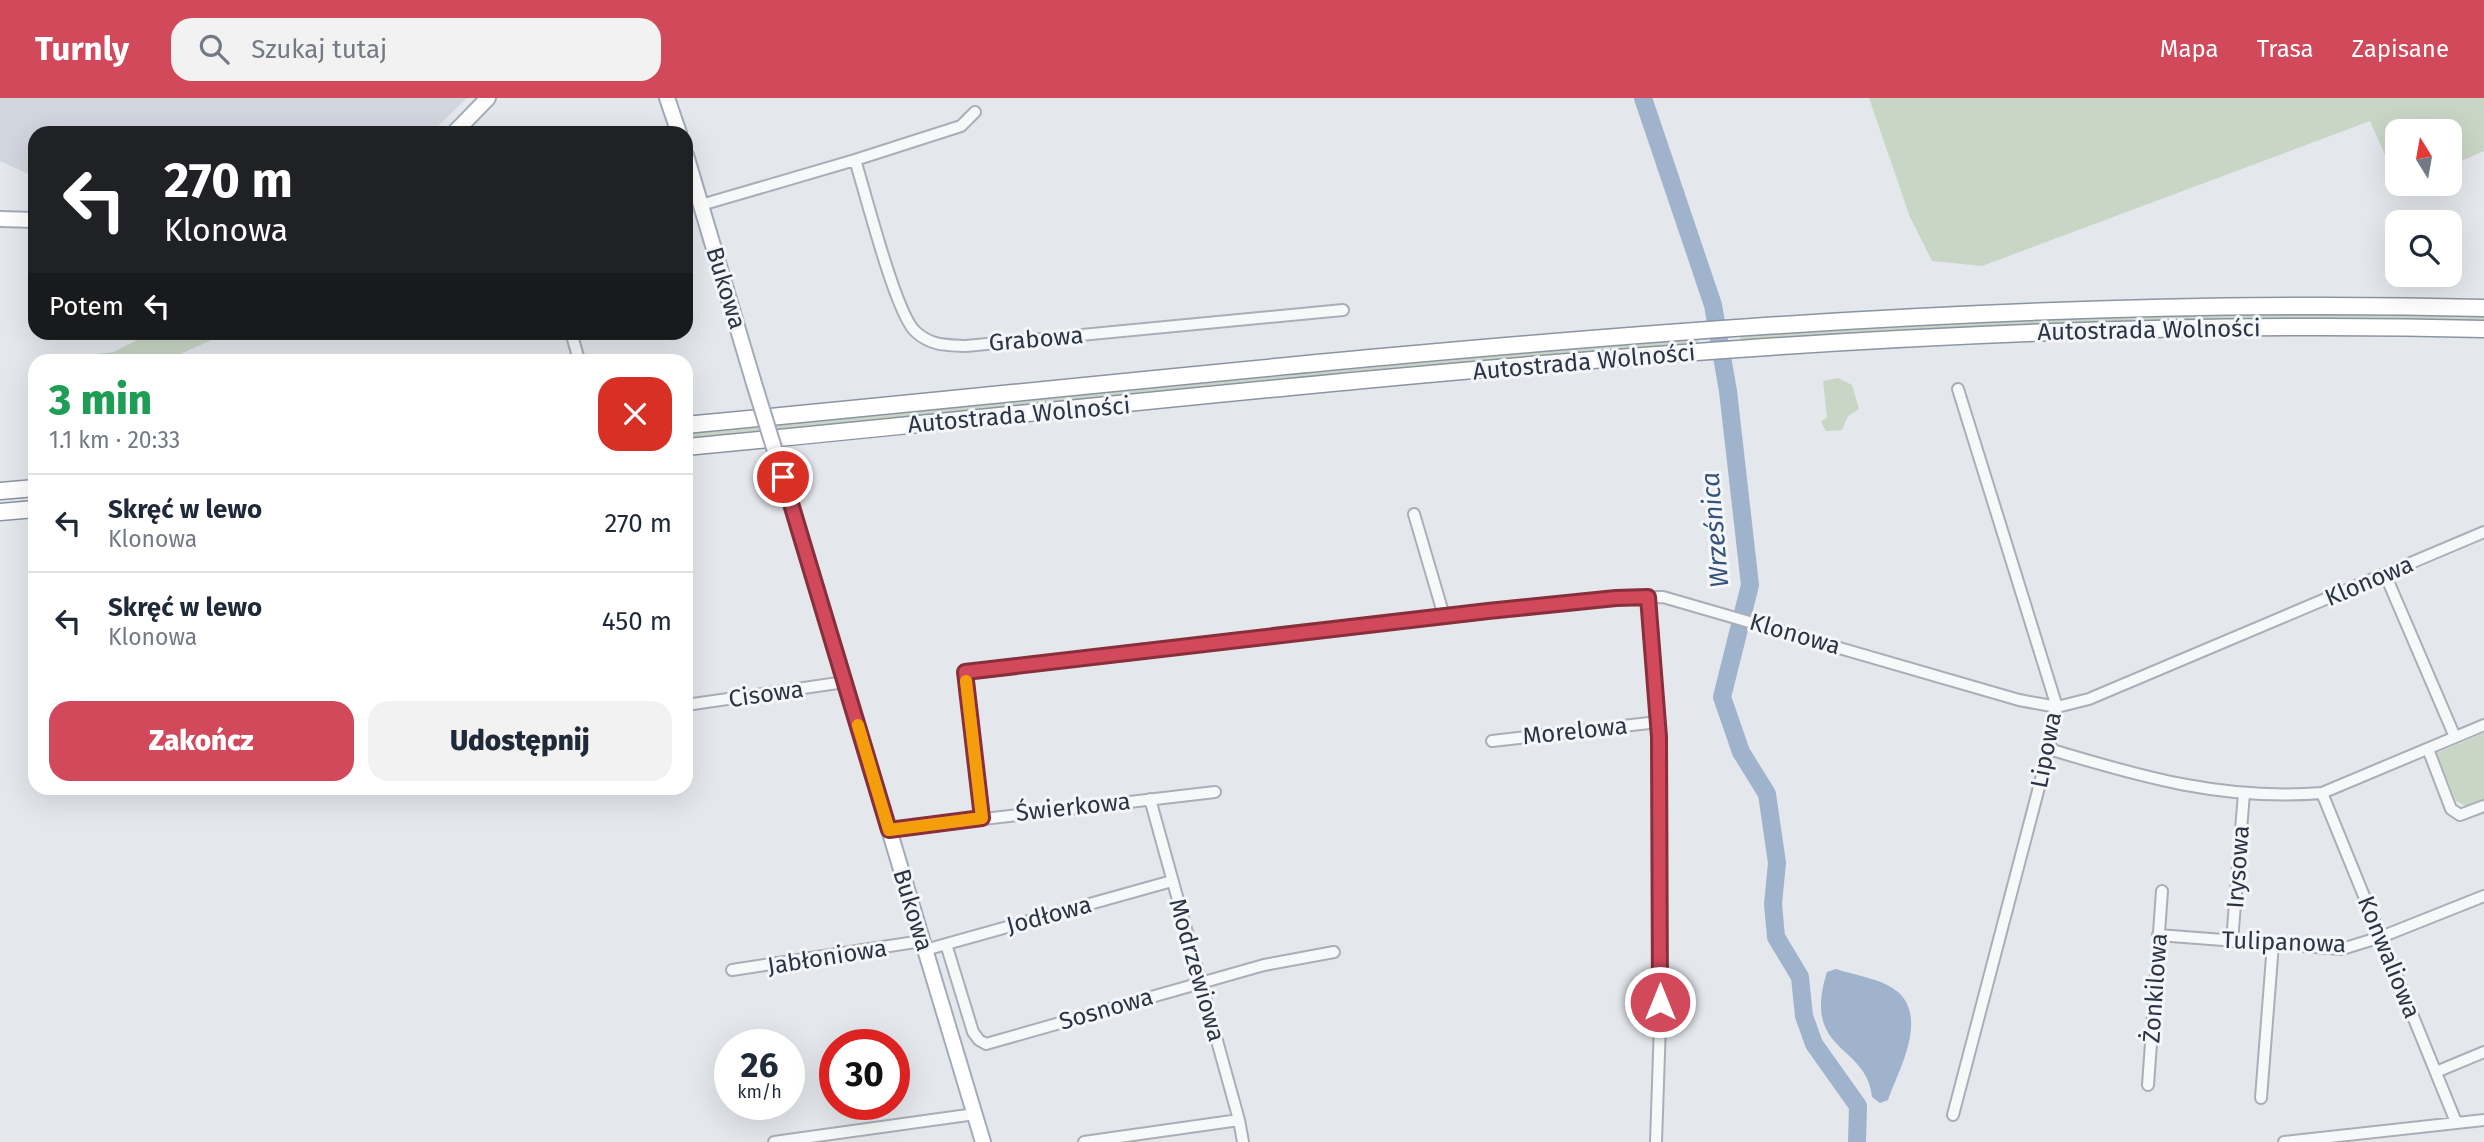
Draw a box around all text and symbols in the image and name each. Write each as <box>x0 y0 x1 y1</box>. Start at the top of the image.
search box <box>171 18 661 81</box>
text: Turnly <box>35 29 129 69</box>
icon: search <box>195 30 233 68</box>
text: Szukaj tutaj <box>251 34 387 65</box>
text: Mapa <box>2160 35 2219 63</box>
text: Trasa <box>2257 35 2314 63</box>
text: Zapisane <box>2352 35 2449 63</box>
north arrow <box>2385 119 2462 196</box>
map controls <box>2385 119 2462 287</box>
text: 270 m <box>164 151 293 210</box>
icon: left <box>49 154 140 245</box>
button: search <box>2385 210 2462 287</box>
text: Klonowa <box>164 211 288 249</box>
street label: Bukowa <box>700 243 752 333</box>
icon: left <box>138 287 176 325</box>
text: Potem <box>49 291 124 322</box>
street label: Autostrada Wolności <box>2037 314 2261 346</box>
street label: Grabowa <box>988 321 1084 357</box>
street label: Autostrada Wolności <box>1472 338 1696 386</box>
text: 3 min <box>49 375 152 425</box>
button: close <box>598 377 672 451</box>
street label: Autostrada Wolności <box>907 391 1131 439</box>
text: 1.1 km · 20:33 <box>49 426 180 454</box>
pin <box>753 447 813 507</box>
icon: arrive <box>764 458 802 496</box>
water label: Wrześnica <box>1694 471 1736 589</box>
text: Skręć w lewo <box>108 494 262 525</box>
icon: left <box>49 504 87 542</box>
text: 270 m <box>604 508 672 539</box>
text: Klonowa <box>108 525 197 553</box>
street label: Klonowa <box>2321 550 2417 612</box>
text: Skręć w lewo <box>108 592 262 623</box>
icon: left <box>49 602 87 640</box>
text: 450 m <box>602 606 672 637</box>
street label: Klonowa <box>1746 608 1844 660</box>
text: Klonowa <box>108 623 197 651</box>
street label: Cisowa <box>727 675 805 713</box>
button: Zakończ <box>49 701 354 781</box>
button: Udostępnij <box>368 701 672 781</box>
street label: Lipowa <box>2025 710 2067 790</box>
street label: Morelowa <box>1521 712 1629 750</box>
street label: Świerkowa <box>1014 786 1132 827</box>
street label: Irysowa <box>2221 825 2255 909</box>
street label: Bukowa <box>887 865 939 955</box>
street label: Jodłowa <box>1003 890 1095 940</box>
street label: Konwaliowa <box>2352 892 2426 1022</box>
street label: Modrzewiowa <box>1163 895 1231 1045</box>
street label: Tulipanowa <box>2221 926 2347 958</box>
street label: Żonkilowa <box>2137 932 2173 1044</box>
street label: Jabłoniowa <box>765 934 889 980</box>
position arrow <box>1623 965 1697 1039</box>
street label: Sosnowa <box>1056 982 1156 1036</box>
speed limit sign: 30 <box>819 1029 910 1120</box>
text: 26 <box>741 1044 778 1086</box>
text: km/h <box>737 1081 782 1103</box>

